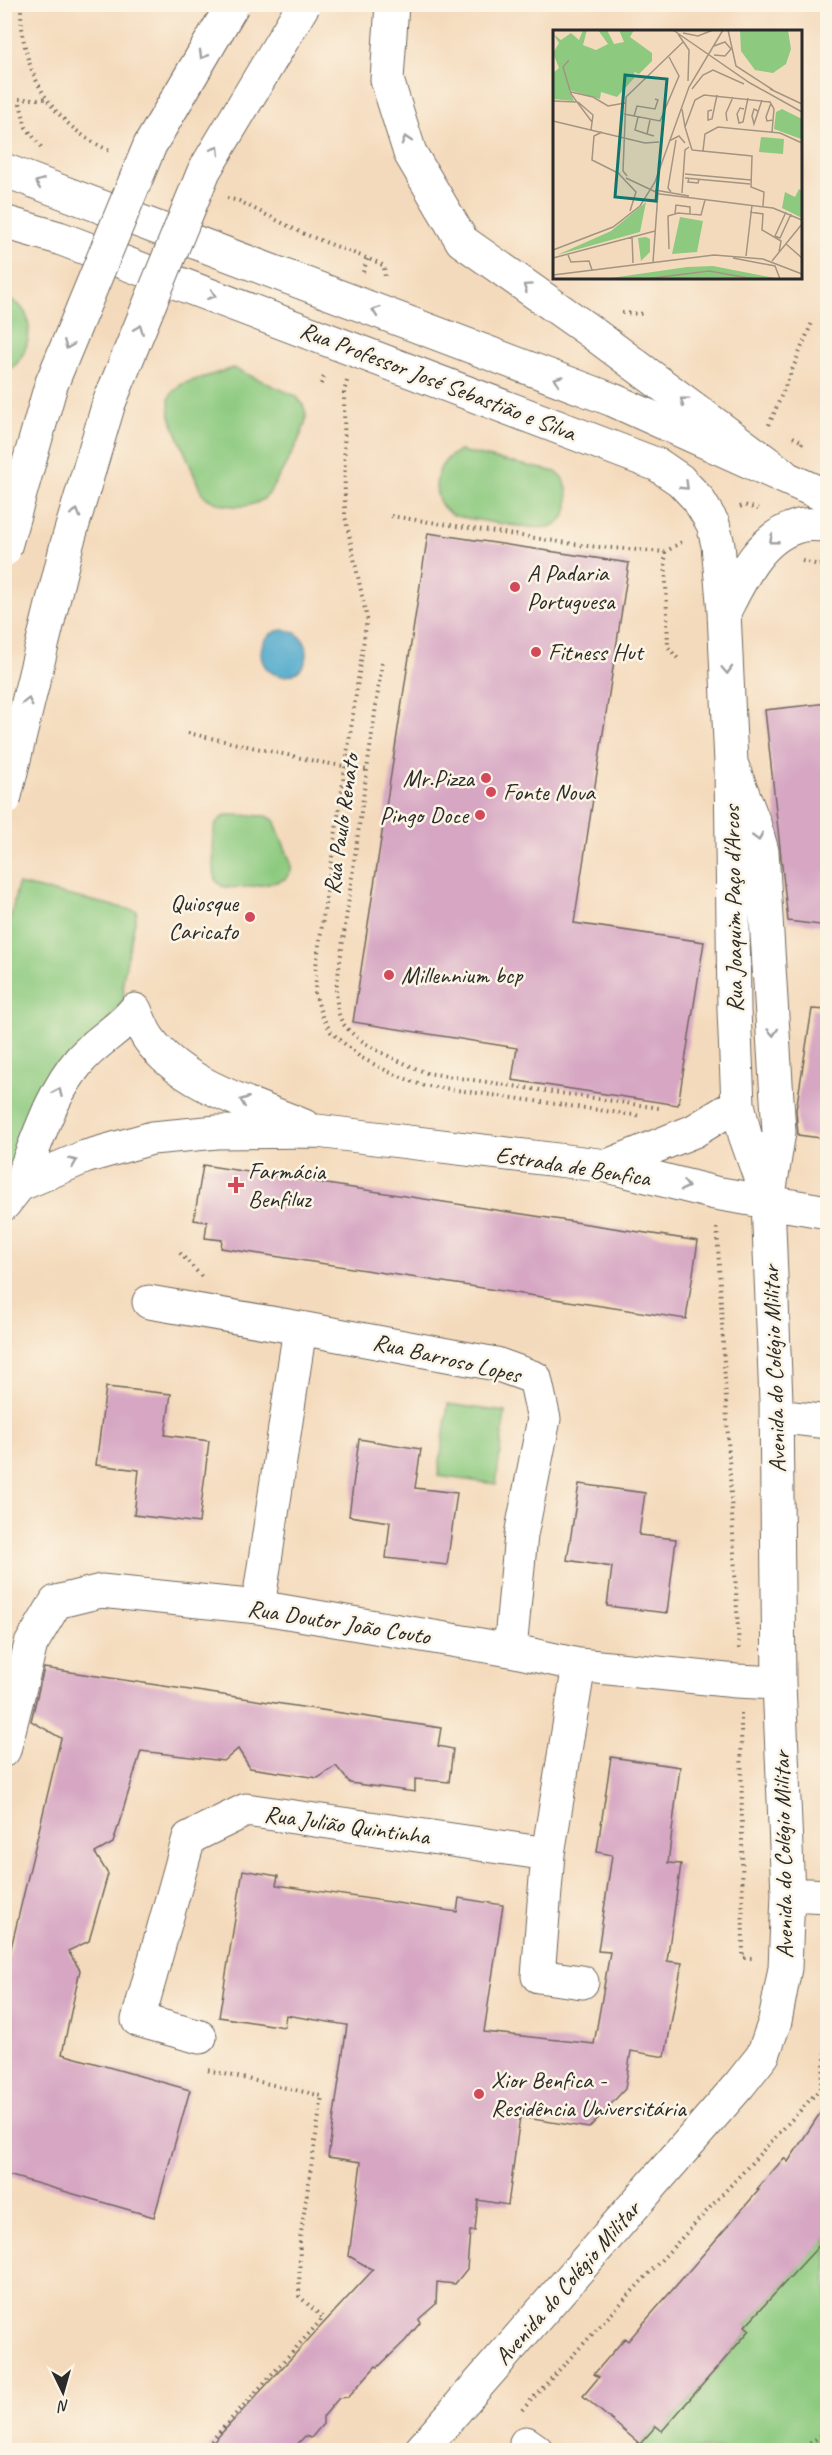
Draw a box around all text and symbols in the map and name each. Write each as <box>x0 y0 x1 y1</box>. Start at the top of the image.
inset map <box>553 30 802 279</box>
one-way arrow <box>199 49 210 59</box>
one-way arrow <box>401 135 413 146</box>
one-way arrow <box>209 146 221 156</box>
one-way arrow <box>35 178 46 190</box>
one-way arrow <box>522 283 533 294</box>
one-way arrow <box>206 288 217 301</box>
one-way arrow <box>371 306 382 318</box>
street label: Rua Professor José Sebastião e Silva <box>296 315 581 448</box>
one-way arrow <box>132 324 144 335</box>
one-way arrow <box>63 339 75 350</box>
one-way arrow <box>553 374 564 387</box>
one-way arrow <box>680 398 691 409</box>
one-way arrow <box>678 478 689 489</box>
one-way arrow <box>69 508 81 519</box>
one-way arrow <box>769 533 780 544</box>
place label: A Padaria Portuguesa <box>527 558 616 616</box>
marker: A Padaria Portuguesa <box>508 580 522 594</box>
place label: Fitness Hut <box>548 637 645 667</box>
marker: Fitness Hut <box>529 645 543 659</box>
one-way arrow <box>720 666 733 675</box>
one-way arrow <box>21 697 34 707</box>
street label: Rua Paulo Renato <box>316 750 366 896</box>
place label: Mr.Pizza <box>403 763 475 793</box>
marker: Mr.Pizza <box>479 771 493 785</box>
place label: Fonte Nova <box>503 777 596 807</box>
marker: Fonte Nova <box>484 785 498 799</box>
place label: Pingo Doce <box>379 800 470 830</box>
street label: Rua Joaquim Paço d'Arcos <box>716 803 750 1013</box>
marker: Pingo Doce <box>473 808 487 822</box>
one-way arrow <box>751 832 764 842</box>
place label: Quiosque Caricato <box>168 888 240 946</box>
marker: Quiosque Caricato <box>243 910 257 924</box>
place label: Millennium bcp <box>401 960 524 990</box>
marker: Millennium bcp <box>382 968 396 982</box>
one-way arrow <box>766 1027 779 1036</box>
one-way arrow <box>51 1088 63 1099</box>
one-way arrow <box>239 1095 250 1108</box>
street label: Estrada de Benfica <box>494 1139 654 1193</box>
place label: Farmácia Benfiluz <box>248 1156 326 1214</box>
one-way arrow <box>67 1157 78 1169</box>
marker: Farmácia Benfiluz <box>229 1178 243 1192</box>
one-way arrow <box>679 1178 689 1191</box>
street label: Avenida do Colégio Militar <box>755 1262 793 1473</box>
street label: Rua Barroso Lopes <box>370 1326 526 1390</box>
street label: Rua Doutor João Couto <box>246 1593 434 1651</box>
street label: Avenida do Colégio Militar <box>766 1749 800 1959</box>
street label: Rua Julião Quintinha <box>263 1799 433 1852</box>
place label: Xior Benfica - Residência Universitária <box>491 2065 687 2123</box>
marker: Xior Benfica - Residência Universitária <box>472 2087 486 2101</box>
street label: Avenida do Colégio Militar <box>488 2193 648 2371</box>
north arrow <box>33 2362 93 2422</box>
text: N <box>55 2396 70 2417</box>

